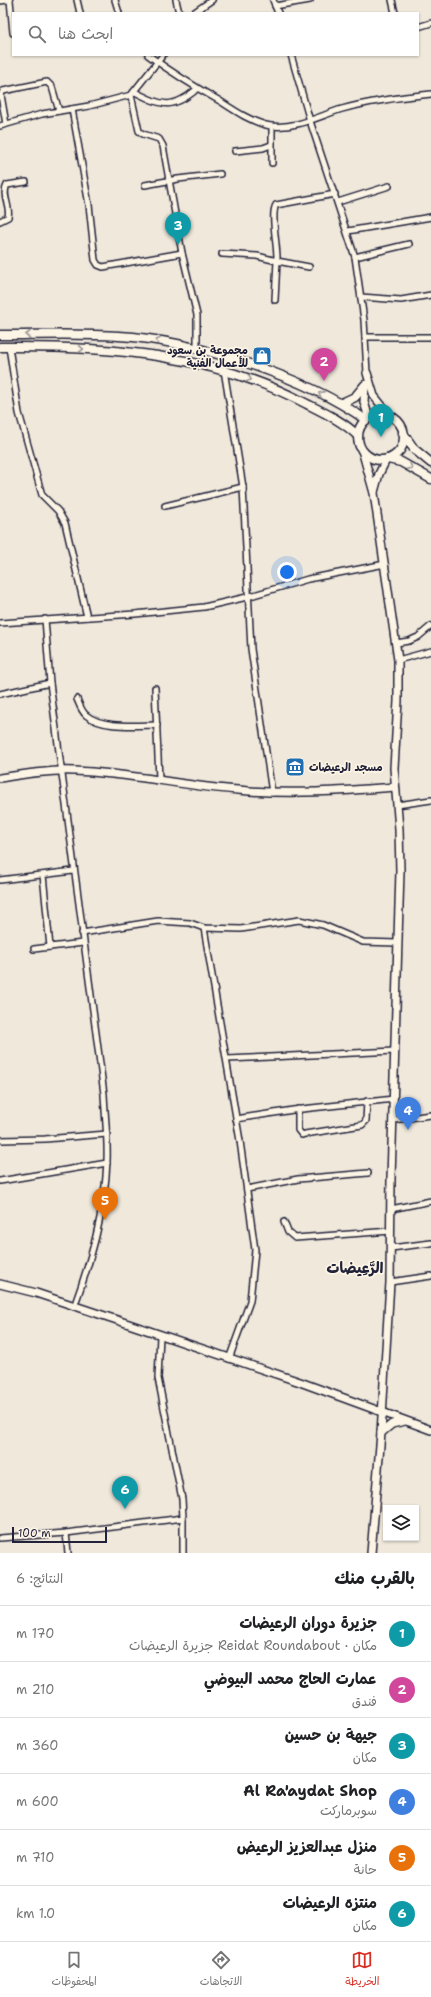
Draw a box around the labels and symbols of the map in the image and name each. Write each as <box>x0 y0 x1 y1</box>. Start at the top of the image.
pin: 3 <box>165 212 191 245</box>
one-way arrow <box>25 331 31 339</box>
one-way arrow <box>154 337 161 345</box>
place label: مجموعة بن سعود للأعمال الفنية <box>167 343 248 371</box>
one-way arrow <box>78 345 84 353</box>
shop icon: مجموعة بن سعود للأعمال الفنية <box>251 345 273 367</box>
pin: 2 <box>311 348 337 381</box>
one-way arrow <box>246 374 253 382</box>
one-way arrow <box>317 390 324 398</box>
pin: 1 <box>368 404 394 437</box>
one-way arrow <box>406 462 414 470</box>
your location <box>277 562 297 582</box>
museum icon: مسجد الرعيضات <box>284 756 306 778</box>
place label: مسجد الرعيضات <box>309 760 383 775</box>
pin: 4 <box>395 1097 421 1130</box>
pin: 5 <box>92 1187 118 1220</box>
district label: الرَّعِيضات <box>327 1258 384 1278</box>
pin: 6 <box>112 1476 138 1509</box>
scale bar <box>12 1525 107 1544</box>

